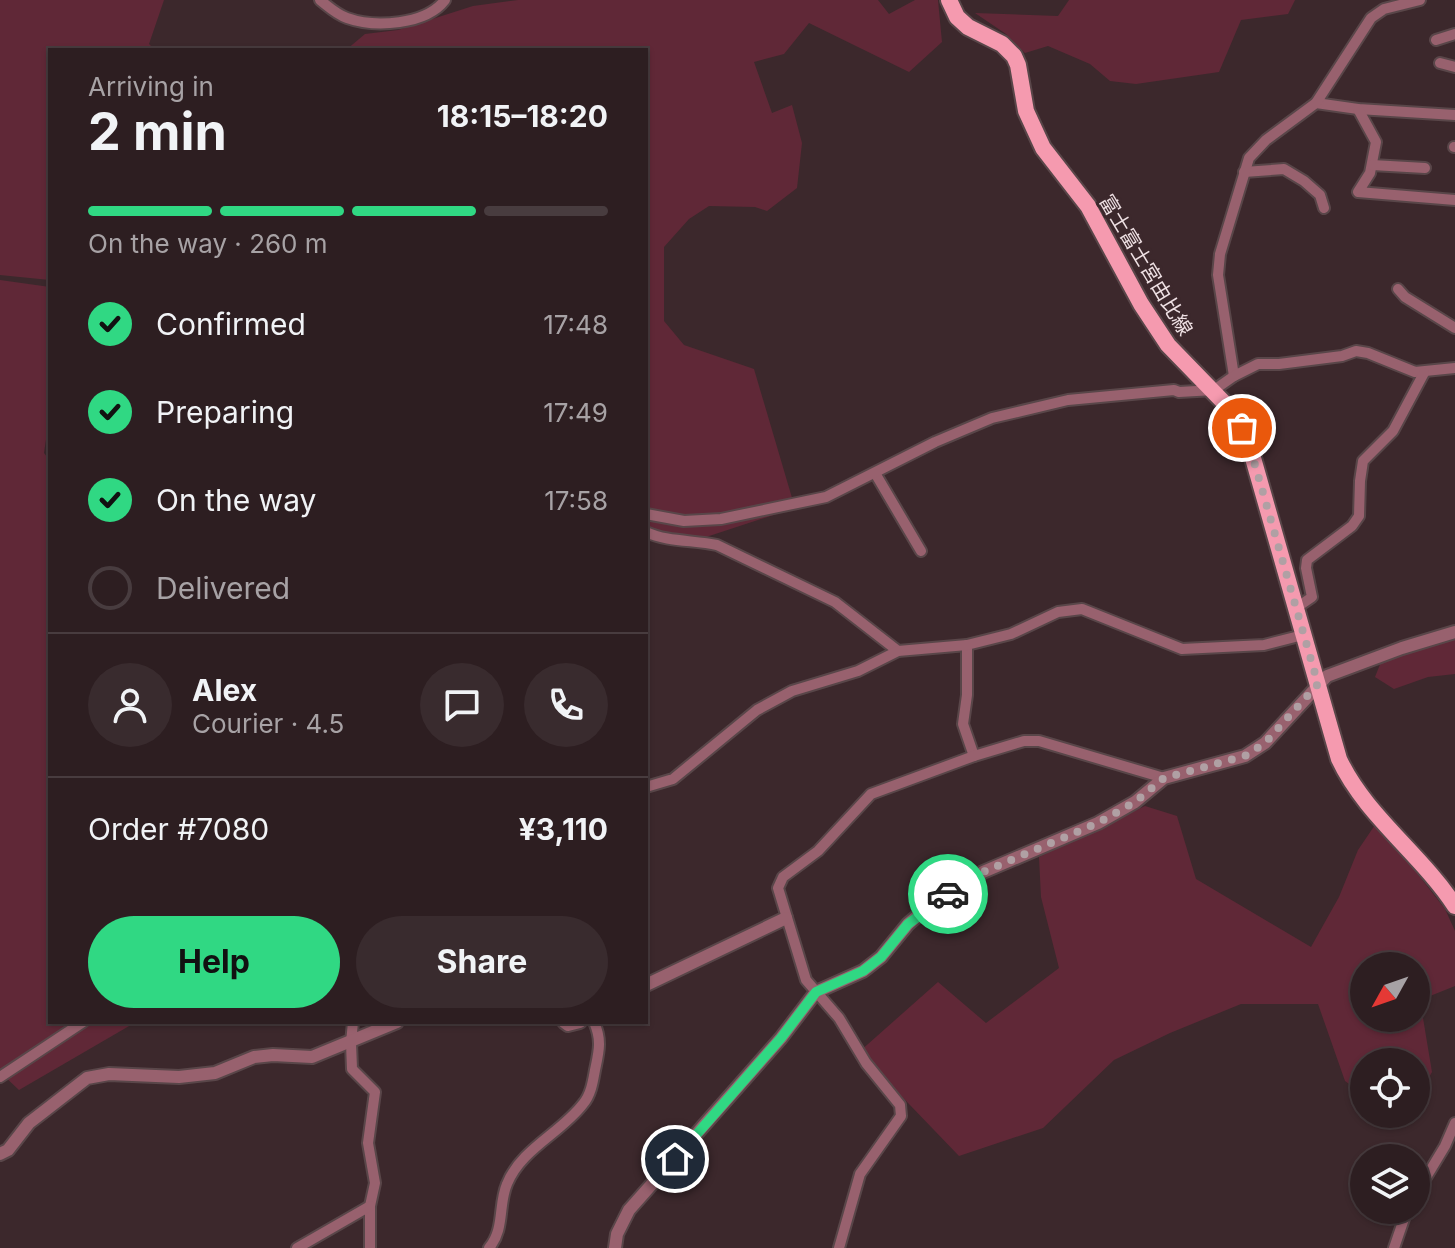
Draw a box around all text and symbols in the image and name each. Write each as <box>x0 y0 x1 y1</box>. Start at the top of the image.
text: Arriving in <box>88 71 214 102</box>
text: 18:15–18:20 <box>437 98 608 134</box>
text: 2 min <box>88 100 227 163</box>
street label: 富士富士宮由比線 <box>1095 190 1197 340</box>
text: On the way · 260 m <box>88 228 328 259</box>
icon: check <box>88 302 132 346</box>
text: Confirmed <box>156 306 306 342</box>
text: 17:48 <box>543 309 608 340</box>
icon: check <box>88 390 132 434</box>
text: Preparing <box>156 394 294 430</box>
pin <box>1208 394 1276 462</box>
text: 17:49 <box>543 397 608 428</box>
icon: bag <box>1220 406 1264 450</box>
icon: check <box>88 478 132 522</box>
text: On the way <box>156 482 316 518</box>
text: 17:58 <box>544 485 608 516</box>
text: Delivered <box>156 570 290 606</box>
button: person <box>88 663 172 747</box>
button: chat <box>420 663 504 747</box>
button: phone <box>524 663 608 747</box>
text: Alex <box>192 672 257 708</box>
text: Courier · 4.5 <box>192 708 344 739</box>
text: Order #7080 <box>88 811 269 847</box>
text: ¥3,110 <box>519 811 608 847</box>
courier <box>908 854 988 934</box>
icon: car <box>926 872 970 916</box>
button: Help <box>88 916 340 1008</box>
button: Share <box>356 916 608 1008</box>
north arrow <box>1350 952 1430 1032</box>
map controls <box>1350 952 1430 1224</box>
button: locate <box>1350 1048 1430 1128</box>
pin <box>641 1125 709 1193</box>
icon: home <box>653 1137 697 1181</box>
button: layers <box>1350 1144 1430 1224</box>

